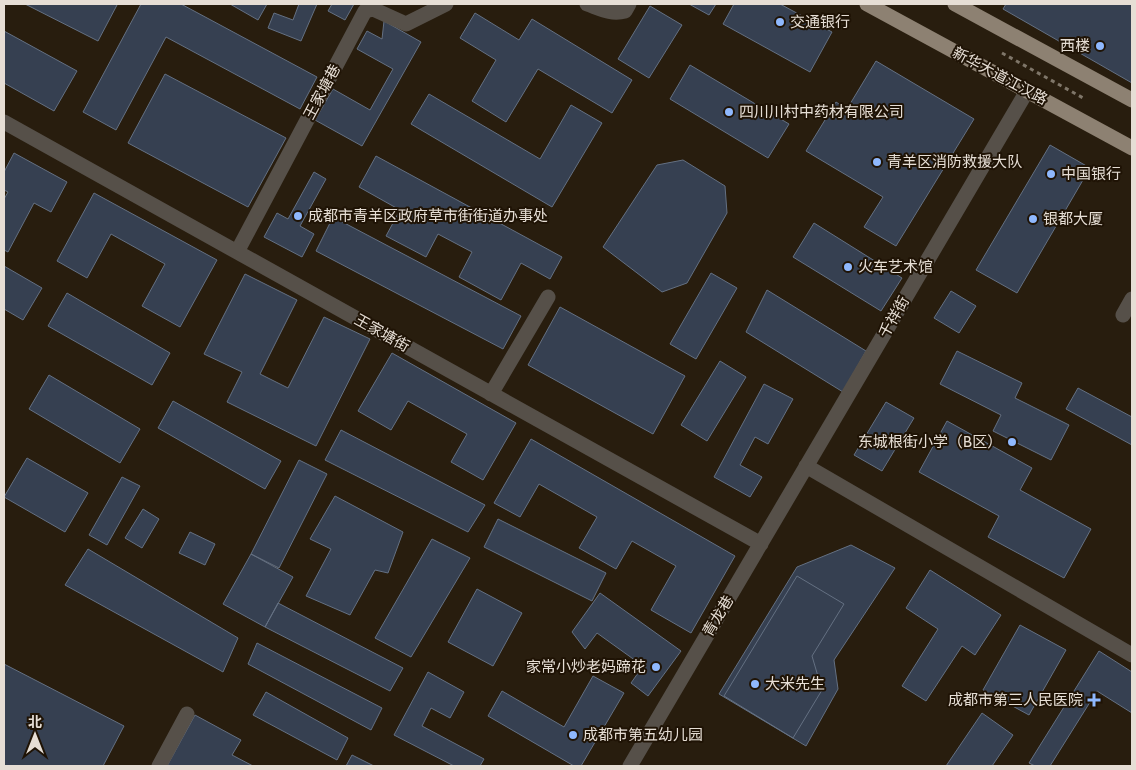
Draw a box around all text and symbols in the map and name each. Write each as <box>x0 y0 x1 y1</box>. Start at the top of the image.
place label: 交通银行 <box>790 13 850 31</box>
marker: 交通银行 <box>774 16 786 28</box>
place label: 西楼 <box>1060 37 1090 55</box>
marker: 西楼 <box>1094 40 1106 52</box>
street label: 新华大道江汉路 <box>949 43 1051 109</box>
street label: 王家塘巷 <box>300 61 344 123</box>
place label: 四川川村中药材有限公司 <box>739 103 904 121</box>
marker: 四川川村中药材有限公司 <box>723 106 735 118</box>
place label: 青羊区消防救援大队 <box>887 153 1022 171</box>
marker: 青羊区消防救援大队 <box>871 156 883 168</box>
place label: 中国银行 <box>1061 165 1121 183</box>
marker: 中国银行 <box>1045 168 1057 180</box>
place label: 成都市青羊区政府草市街街道办事处 <box>308 207 548 225</box>
marker: 成都市青羊区政府草市街街道办事处 <box>292 210 304 222</box>
place label: 银都大厦 <box>1043 210 1103 228</box>
marker: 银都大厦 <box>1027 213 1039 225</box>
place label: 火车艺术馆 <box>858 258 933 276</box>
marker: 火车艺术馆 <box>842 261 854 273</box>
street label: 千祥街 <box>875 293 913 341</box>
street label: 王家塘街 <box>351 311 413 355</box>
place label: 东城根街小学（B区） <box>858 433 1002 451</box>
marker: 东城根街小学（B区） <box>1006 436 1018 448</box>
street label: 青龙巷 <box>699 592 737 640</box>
place label: 家常小炒老妈蹄花 <box>526 658 646 676</box>
marker: 家常小炒老妈蹄花 <box>650 661 662 673</box>
place label: 大米先生 <box>765 675 825 693</box>
marker: 大米先生 <box>749 678 761 690</box>
place label: 成都市第三人民医院 <box>948 691 1083 709</box>
marker: 成都市第三人民医院 <box>1087 693 1101 707</box>
north arrow <box>10 710 60 760</box>
text: 北 <box>28 713 42 731</box>
place label: 成都市第五幼儿园 <box>583 726 703 744</box>
marker: 成都市第五幼儿园 <box>567 729 579 741</box>

